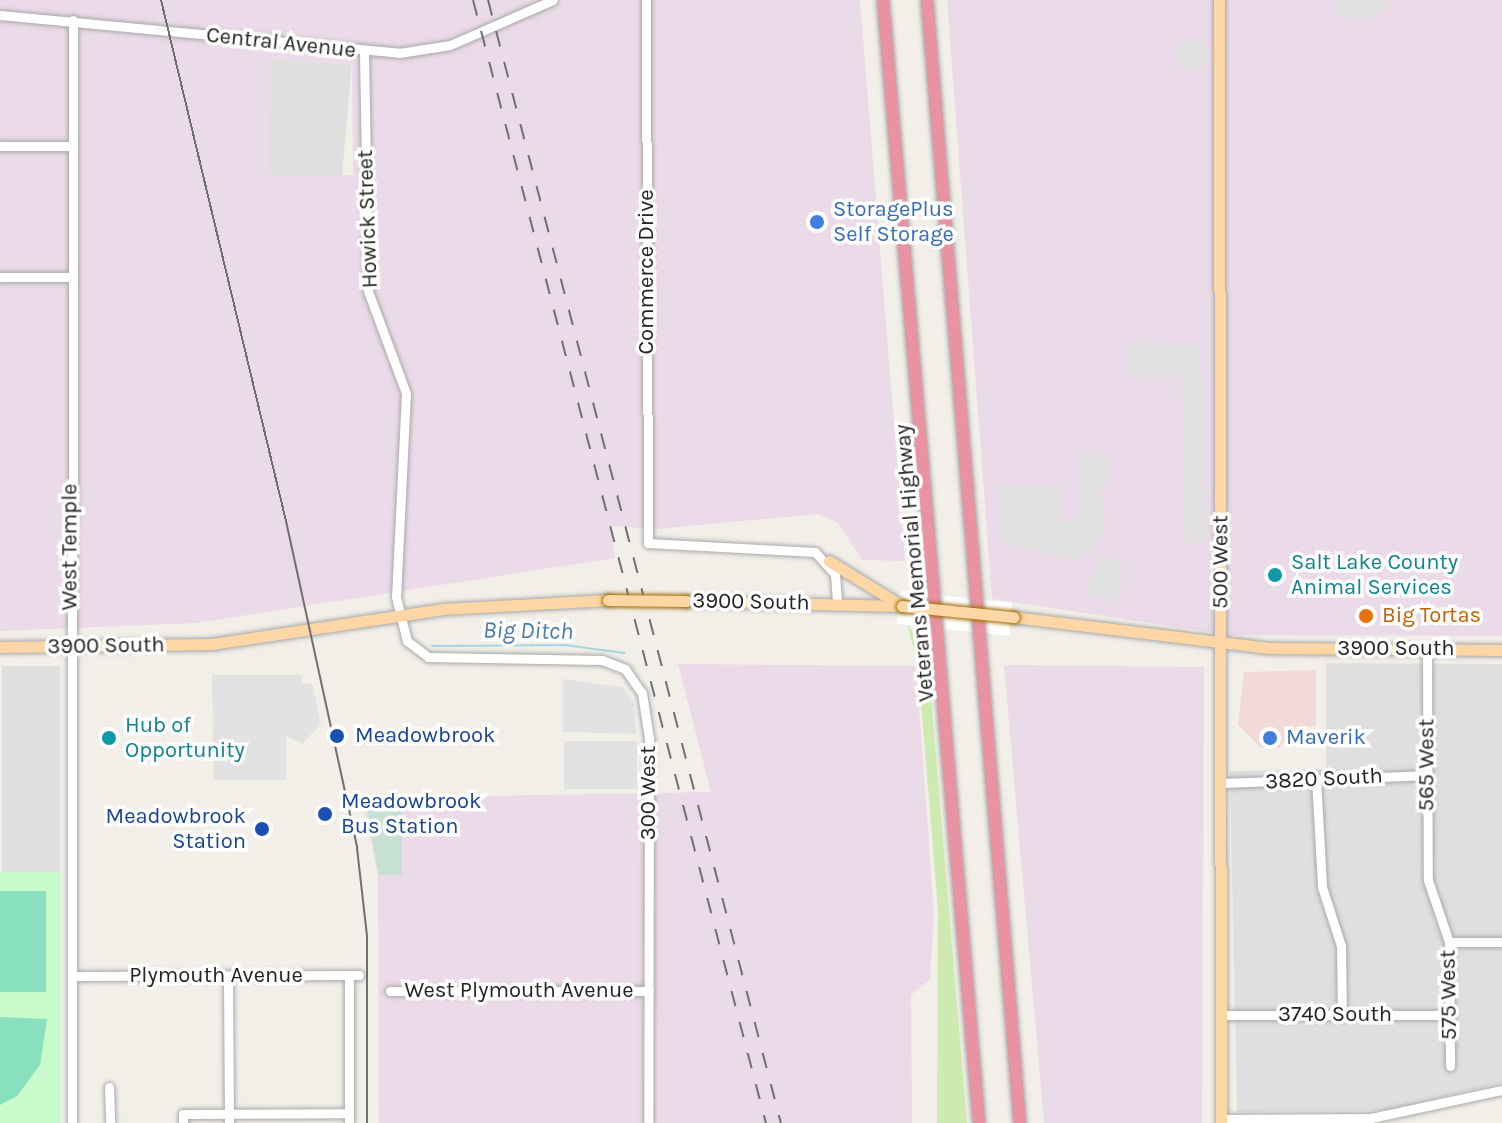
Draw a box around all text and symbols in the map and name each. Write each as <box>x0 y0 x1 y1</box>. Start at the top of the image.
street label: Central Avenue <box>205 22 357 64</box>
street label: Howick Street <box>352 149 384 289</box>
street label: Commerce Drive <box>634 189 660 355</box>
place label: StoragePlus Self Storage <box>833 196 954 248</box>
marker: StoragePlus Self Storage <box>808 213 826 231</box>
street label: Veterans Memorial Highway <box>890 423 940 703</box>
street label: West Temple <box>57 484 83 610</box>
street label: 500 West <box>1208 515 1234 609</box>
place label: Salt Lake County Animal Services <box>1291 549 1458 600</box>
marker: Salt Lake County Animal Services <box>1266 566 1284 584</box>
street label: 3900 South <box>692 588 810 616</box>
place label: Big Tortas <box>1382 603 1481 629</box>
marker: Big Tortas <box>1357 607 1375 625</box>
water label: Big Ditch <box>483 616 573 646</box>
street label: 3900 South <box>47 632 165 660</box>
street label: 3900 South <box>1337 636 1455 662</box>
place label: Hub of Opportunity <box>125 712 245 764</box>
street label: 565 West <box>1414 719 1440 811</box>
place label: Meadowbrook <box>355 723 495 749</box>
marker: Meadowbrook <box>326 725 348 747</box>
place label: Maverik <box>1286 725 1366 751</box>
marker: Hub of Opportunity <box>100 729 118 747</box>
marker: Maverik <box>1261 729 1279 747</box>
street label: 300 West <box>636 746 662 840</box>
street label: 3820 South <box>1265 763 1383 795</box>
place label: Meadowbrook Bus Station <box>341 788 481 840</box>
place label: Meadowbrook Station <box>106 803 246 854</box>
marker: Meadowbrook Bus Station <box>316 805 334 823</box>
marker: Meadowbrook Station <box>253 820 271 838</box>
street label: 575 West <box>1435 950 1463 1040</box>
street label: Plymouth Avenue <box>129 963 303 989</box>
street label: West Plymouth Avenue <box>405 978 633 1004</box>
street label: 3740 South <box>1278 1002 1392 1028</box>

